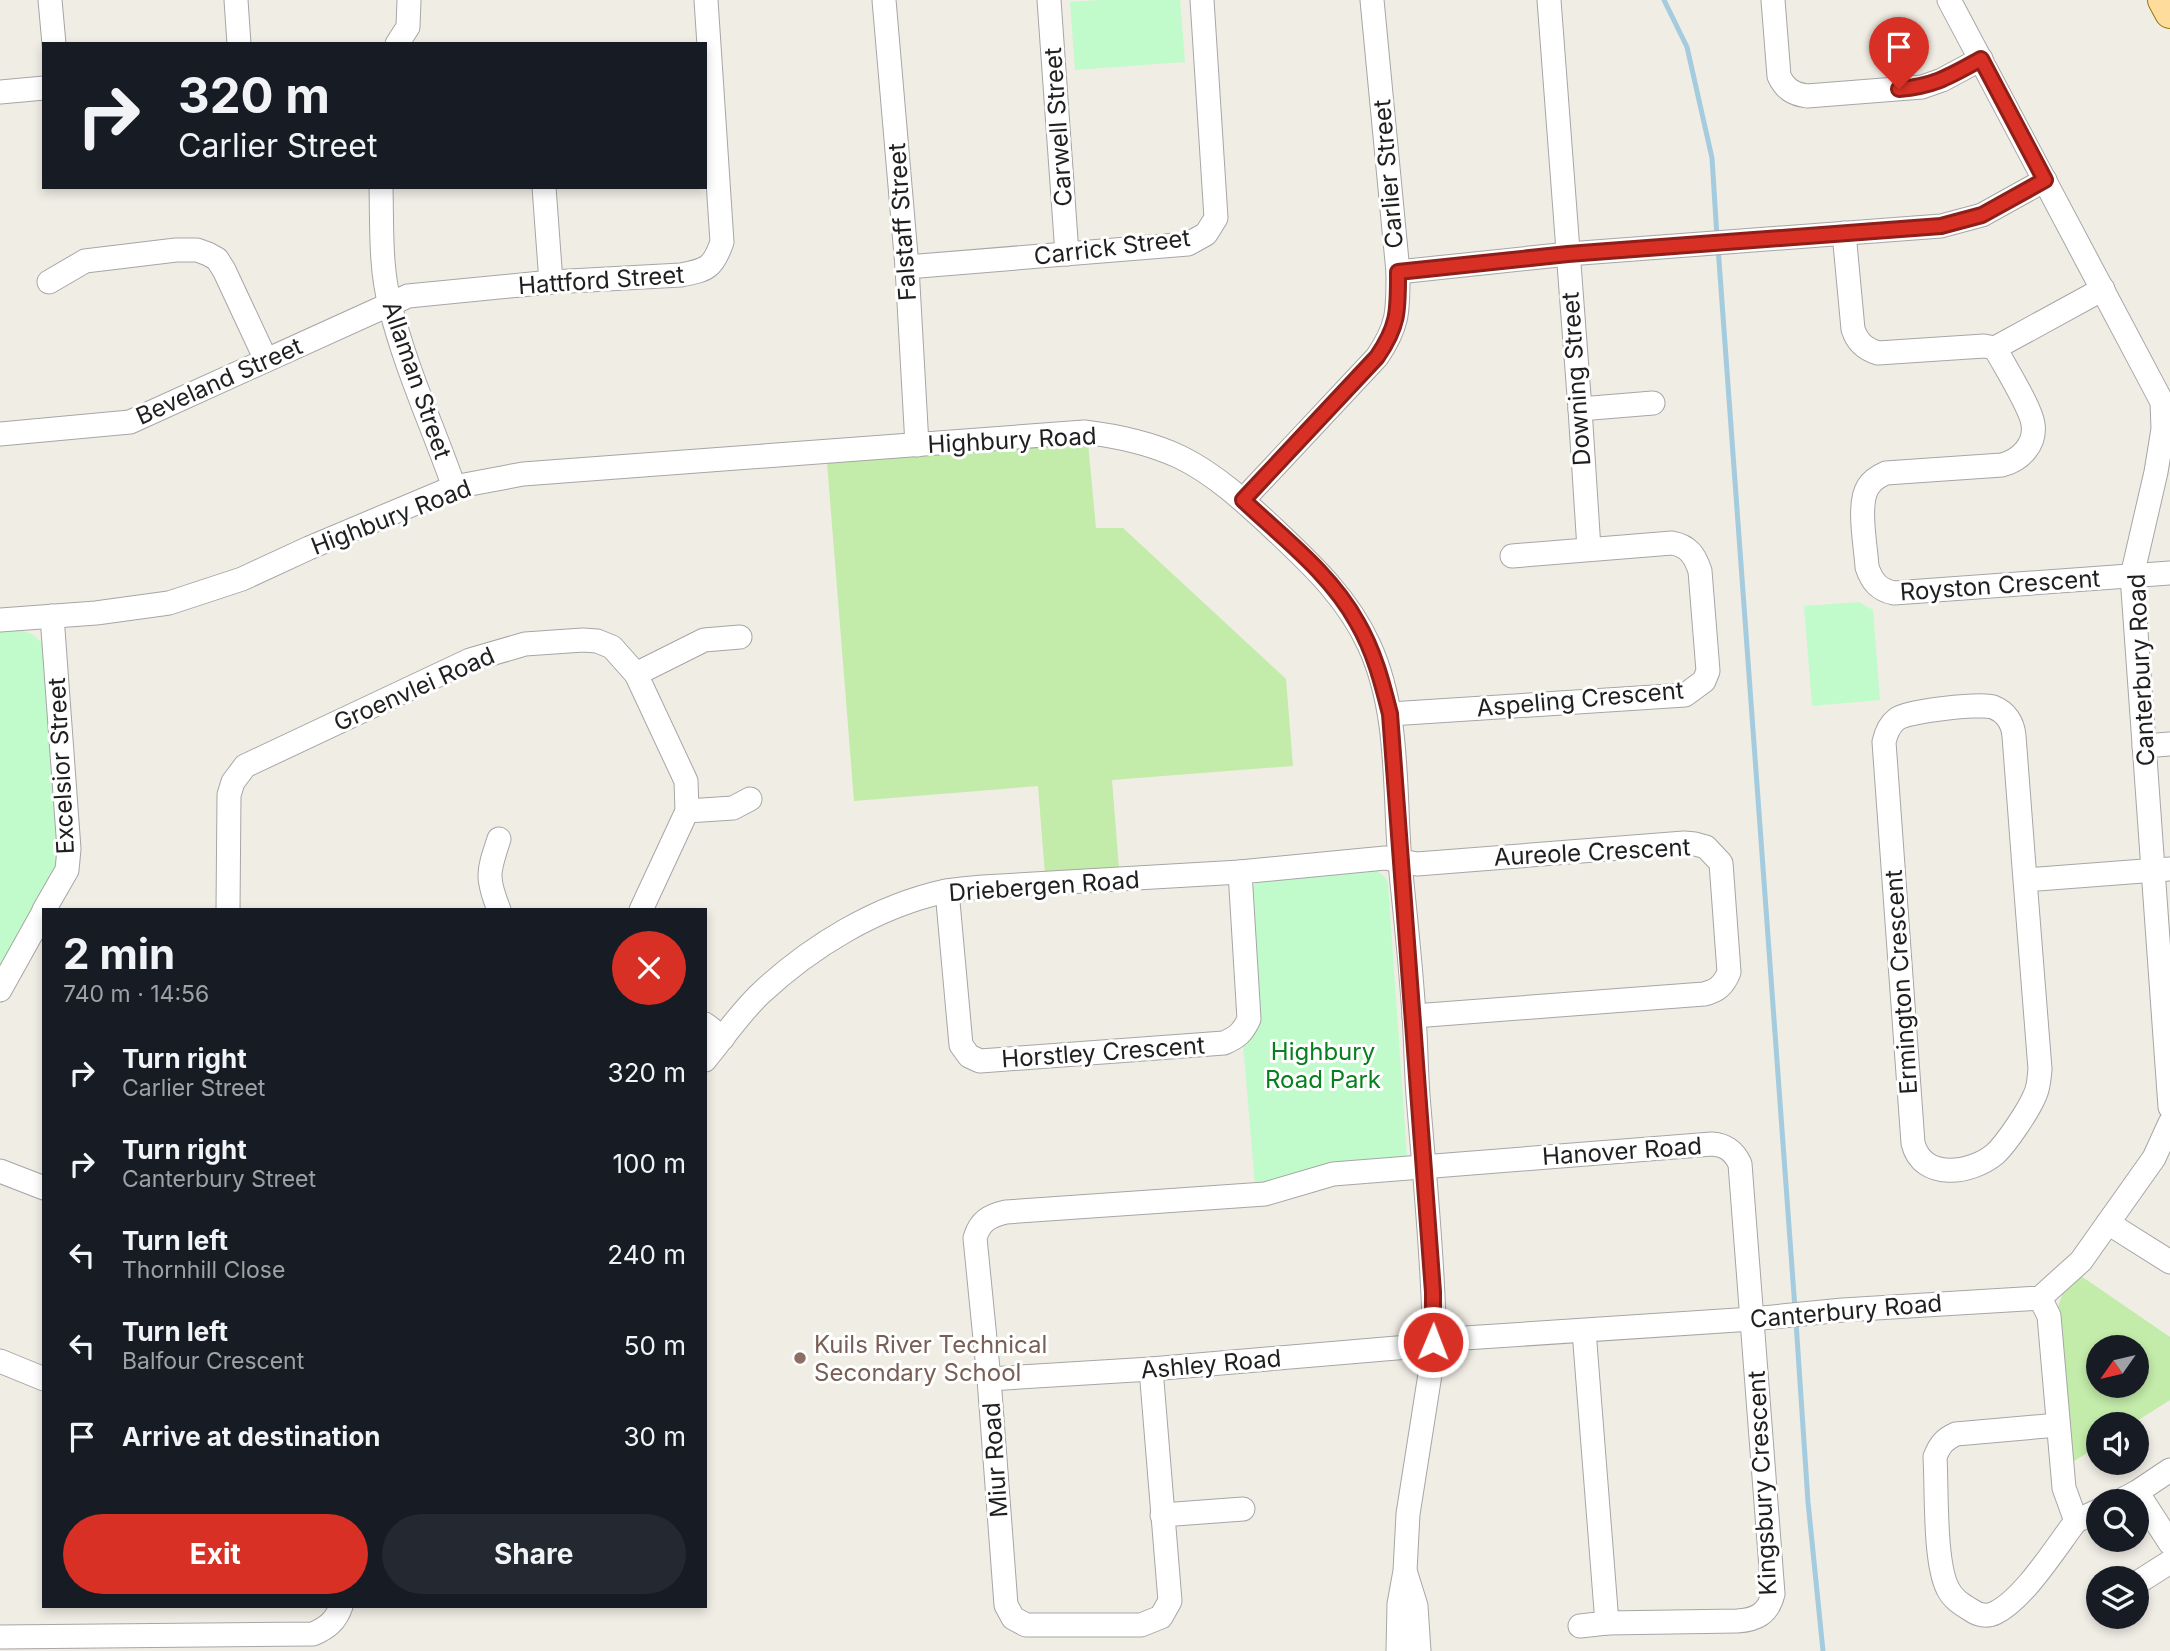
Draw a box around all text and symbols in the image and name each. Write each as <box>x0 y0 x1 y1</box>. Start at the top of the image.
pin <box>1869 17 1929 89</box>
icon: arrive <box>1880 28 1918 66</box>
street label: Carwell Street <box>1038 46 1078 208</box>
text: 320 m <box>178 66 330 125</box>
icon: right <box>63 70 154 161</box>
street label: Carlier Street <box>1367 98 1409 250</box>
text: Carlier Street <box>178 126 377 165</box>
street label: Falstaff Street <box>882 142 922 302</box>
street label: Carrick Street <box>1032 223 1192 271</box>
street label: Hattford Street <box>517 260 685 300</box>
street label: Downing Street <box>1555 291 1597 467</box>
street label: Allaman Street <box>376 297 458 463</box>
street label: Beveland Street <box>131 331 307 431</box>
street label: Highbury Road <box>927 421 1097 459</box>
street label: Highbury Road <box>307 473 475 561</box>
street label: Royston Crescent <box>1899 564 2101 606</box>
street label: Canterbury Road <box>2121 573 2161 767</box>
street label: Groenvlei Road <box>329 641 499 737</box>
street label: Aspeling Crescent <box>1475 675 1685 722</box>
street label: Excelsior Street <box>42 677 80 855</box>
street label: Aureole Crescent <box>1493 832 1691 872</box>
street label: Driebergen Road <box>948 865 1140 907</box>
street label: Ermington Crescent <box>1879 869 1923 1095</box>
text: 2 min <box>63 928 175 979</box>
button: close <box>612 931 686 1005</box>
text: 740 m · 14:56 <box>63 980 209 1008</box>
street label: Horstley Crescent <box>1000 1030 1206 1074</box>
park label: Highbury Road Park <box>1265 1037 1381 1094</box>
text: Turn right <box>122 1043 247 1074</box>
icon: right <box>63 1054 101 1092</box>
text: 320 m <box>608 1057 686 1088</box>
text: Carlier Street <box>122 1074 265 1102</box>
street label: Hanover Road <box>1541 1131 1703 1171</box>
text: Turn right <box>122 1134 247 1165</box>
icon: right <box>63 1145 101 1183</box>
text: 100 m <box>613 1148 686 1179</box>
text: Canterbury Street <box>122 1165 316 1193</box>
text: Turn left <box>122 1225 228 1256</box>
icon: left <box>63 1236 101 1274</box>
text: 240 m <box>607 1239 686 1270</box>
text: Thornhill Close <box>122 1256 285 1284</box>
street label: Canterbury Road <box>1749 1288 1943 1334</box>
position arrow <box>1396 1305 1470 1379</box>
text: Turn left <box>122 1316 228 1347</box>
icon: left <box>63 1327 101 1365</box>
text: 50 m <box>624 1330 686 1361</box>
place label: Kuils River Technical Secondary School <box>814 1330 1047 1387</box>
north arrow <box>2086 1335 2149 1398</box>
map controls <box>2086 1335 2149 1629</box>
street label: Ashley Road <box>1140 1343 1282 1385</box>
text: Balfour Crescent <box>122 1347 304 1375</box>
marker: Kuils River Technical Secondary School <box>792 1350 808 1366</box>
street label: Kingsbury Crescent <box>1742 1370 1782 1596</box>
street label: Miur Road <box>977 1401 1013 1519</box>
button: sound <box>2086 1412 2149 1475</box>
icon: arrive <box>63 1418 101 1456</box>
text: Arrive at destination <box>122 1421 381 1452</box>
text: 30 m <box>623 1421 686 1452</box>
button: search <box>2086 1489 2149 1552</box>
button: Exit <box>63 1514 368 1594</box>
button: Share <box>382 1514 686 1594</box>
button: layers <box>2086 1566 2149 1629</box>

